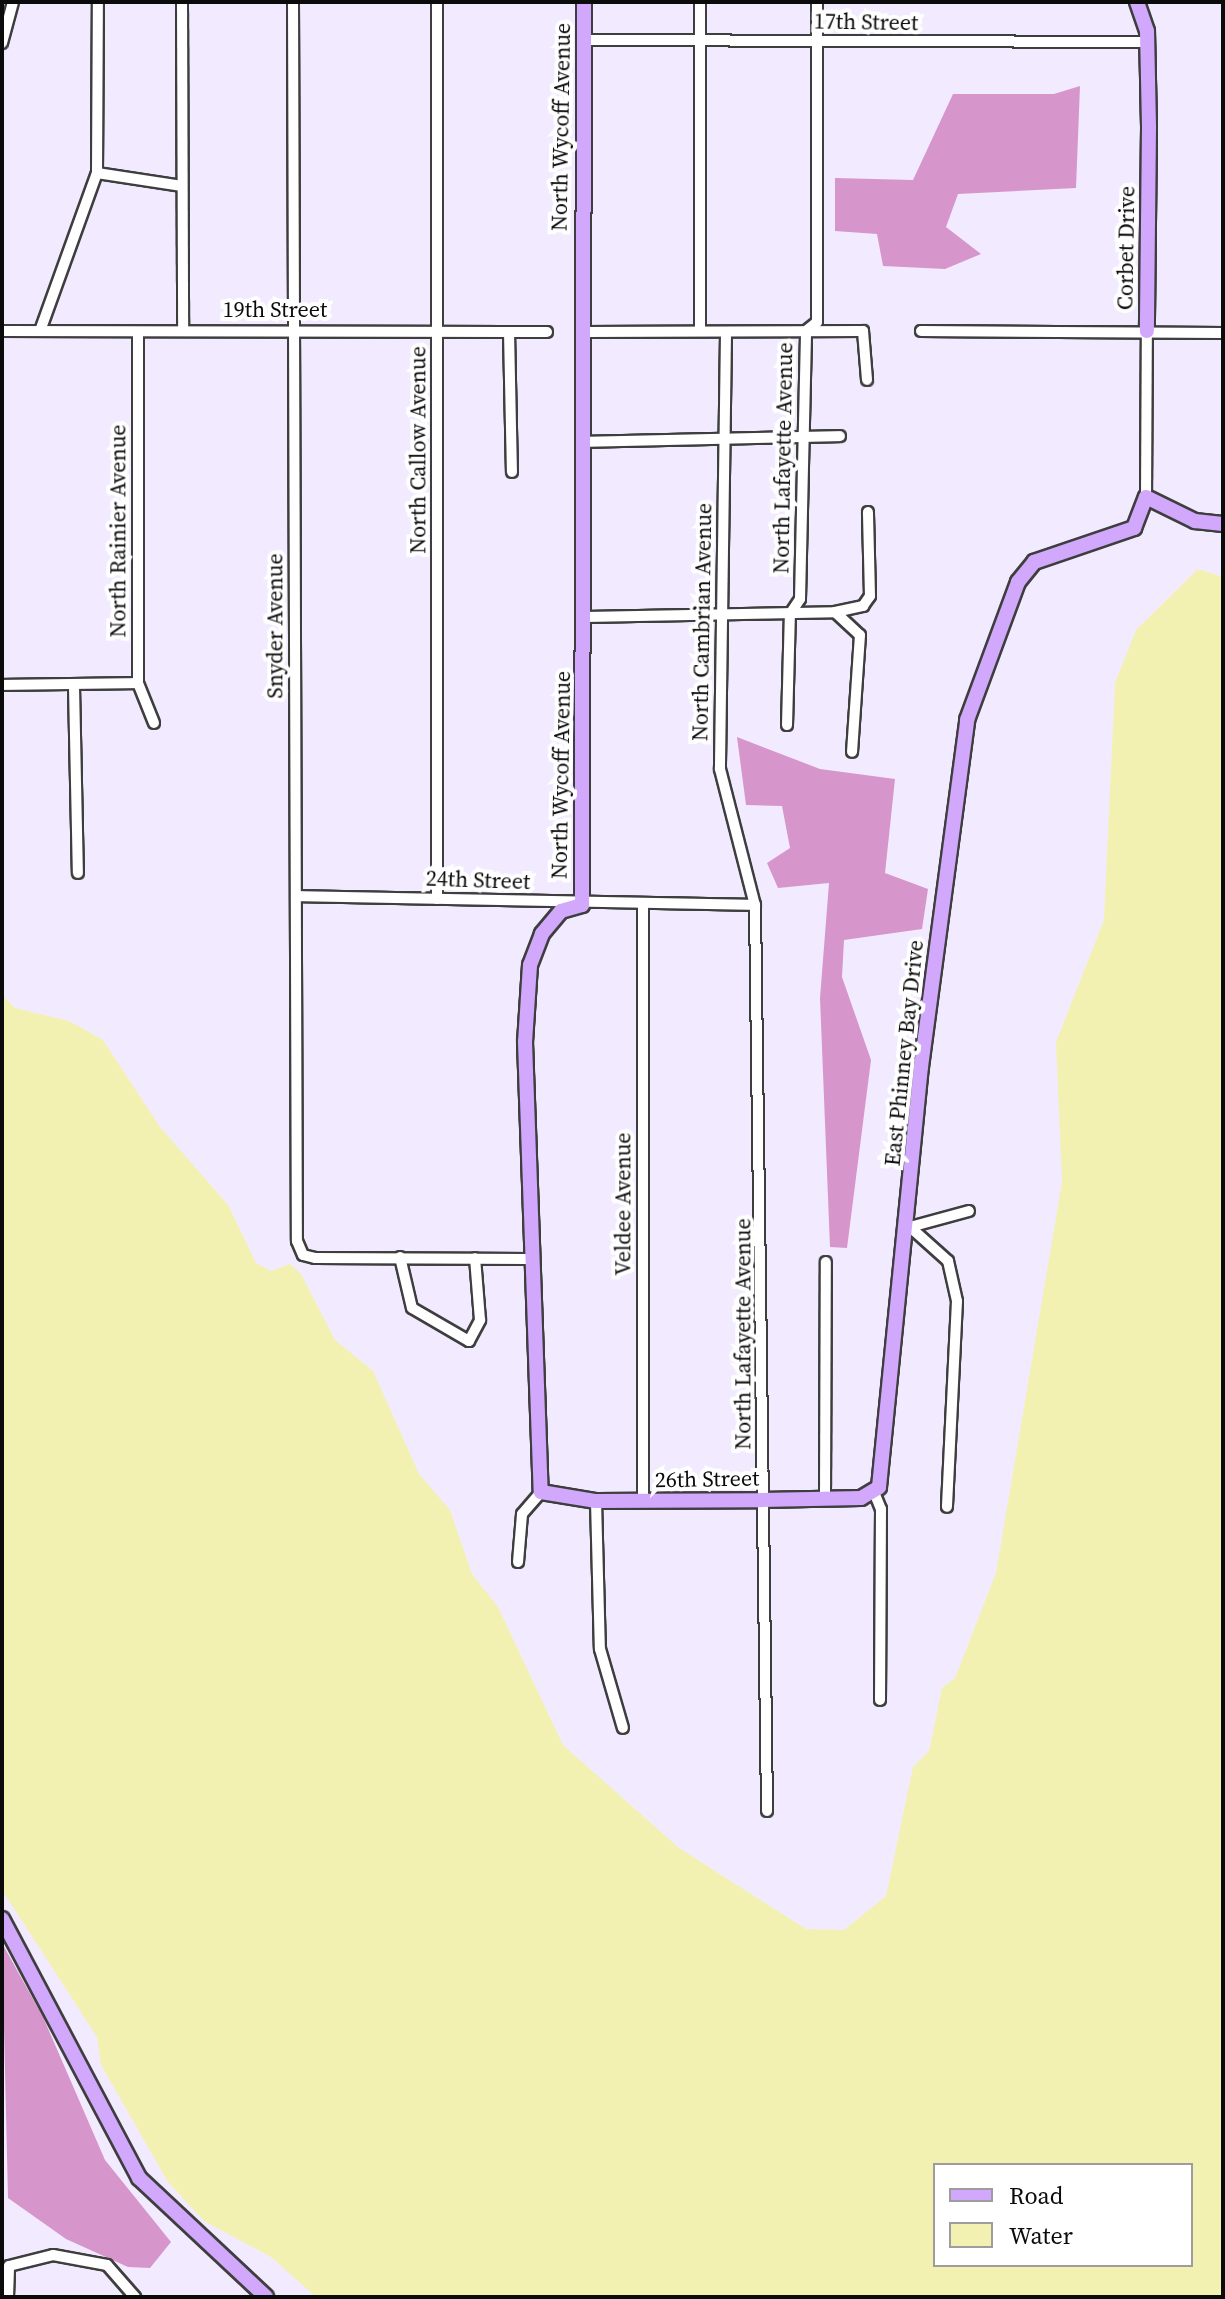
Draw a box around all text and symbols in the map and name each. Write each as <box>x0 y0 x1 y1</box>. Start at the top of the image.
street label: 17th Street <box>814 8 918 36</box>
street label: North Wycoff Avenue <box>546 22 576 232</box>
street label: Corbet Drive <box>1112 186 1140 310</box>
street label: 19th Street <box>223 297 327 323</box>
street label: North Lafayette Avenue <box>768 342 798 574</box>
street label: North Callow Avenue <box>405 346 431 554</box>
street label: North Rainier Avenue <box>105 424 131 638</box>
street label: North Cambrian Avenue <box>687 503 717 741</box>
street label: Snyder Avenue <box>262 553 288 699</box>
street label: North Wycoff Avenue <box>546 670 576 880</box>
street label: 24th Street <box>425 865 531 895</box>
street label: East Phinney Bay Drive <box>879 939 929 1167</box>
street label: Veldee Avenue <box>610 1132 636 1276</box>
street label: North Lafayette Avenue <box>730 1218 756 1450</box>
street label: 26th Street <box>655 1465 759 1493</box>
legend <box>933 2163 1193 2267</box>
text: Road <box>1009 2179 1063 2212</box>
text: Water <box>1009 2219 1073 2252</box>

